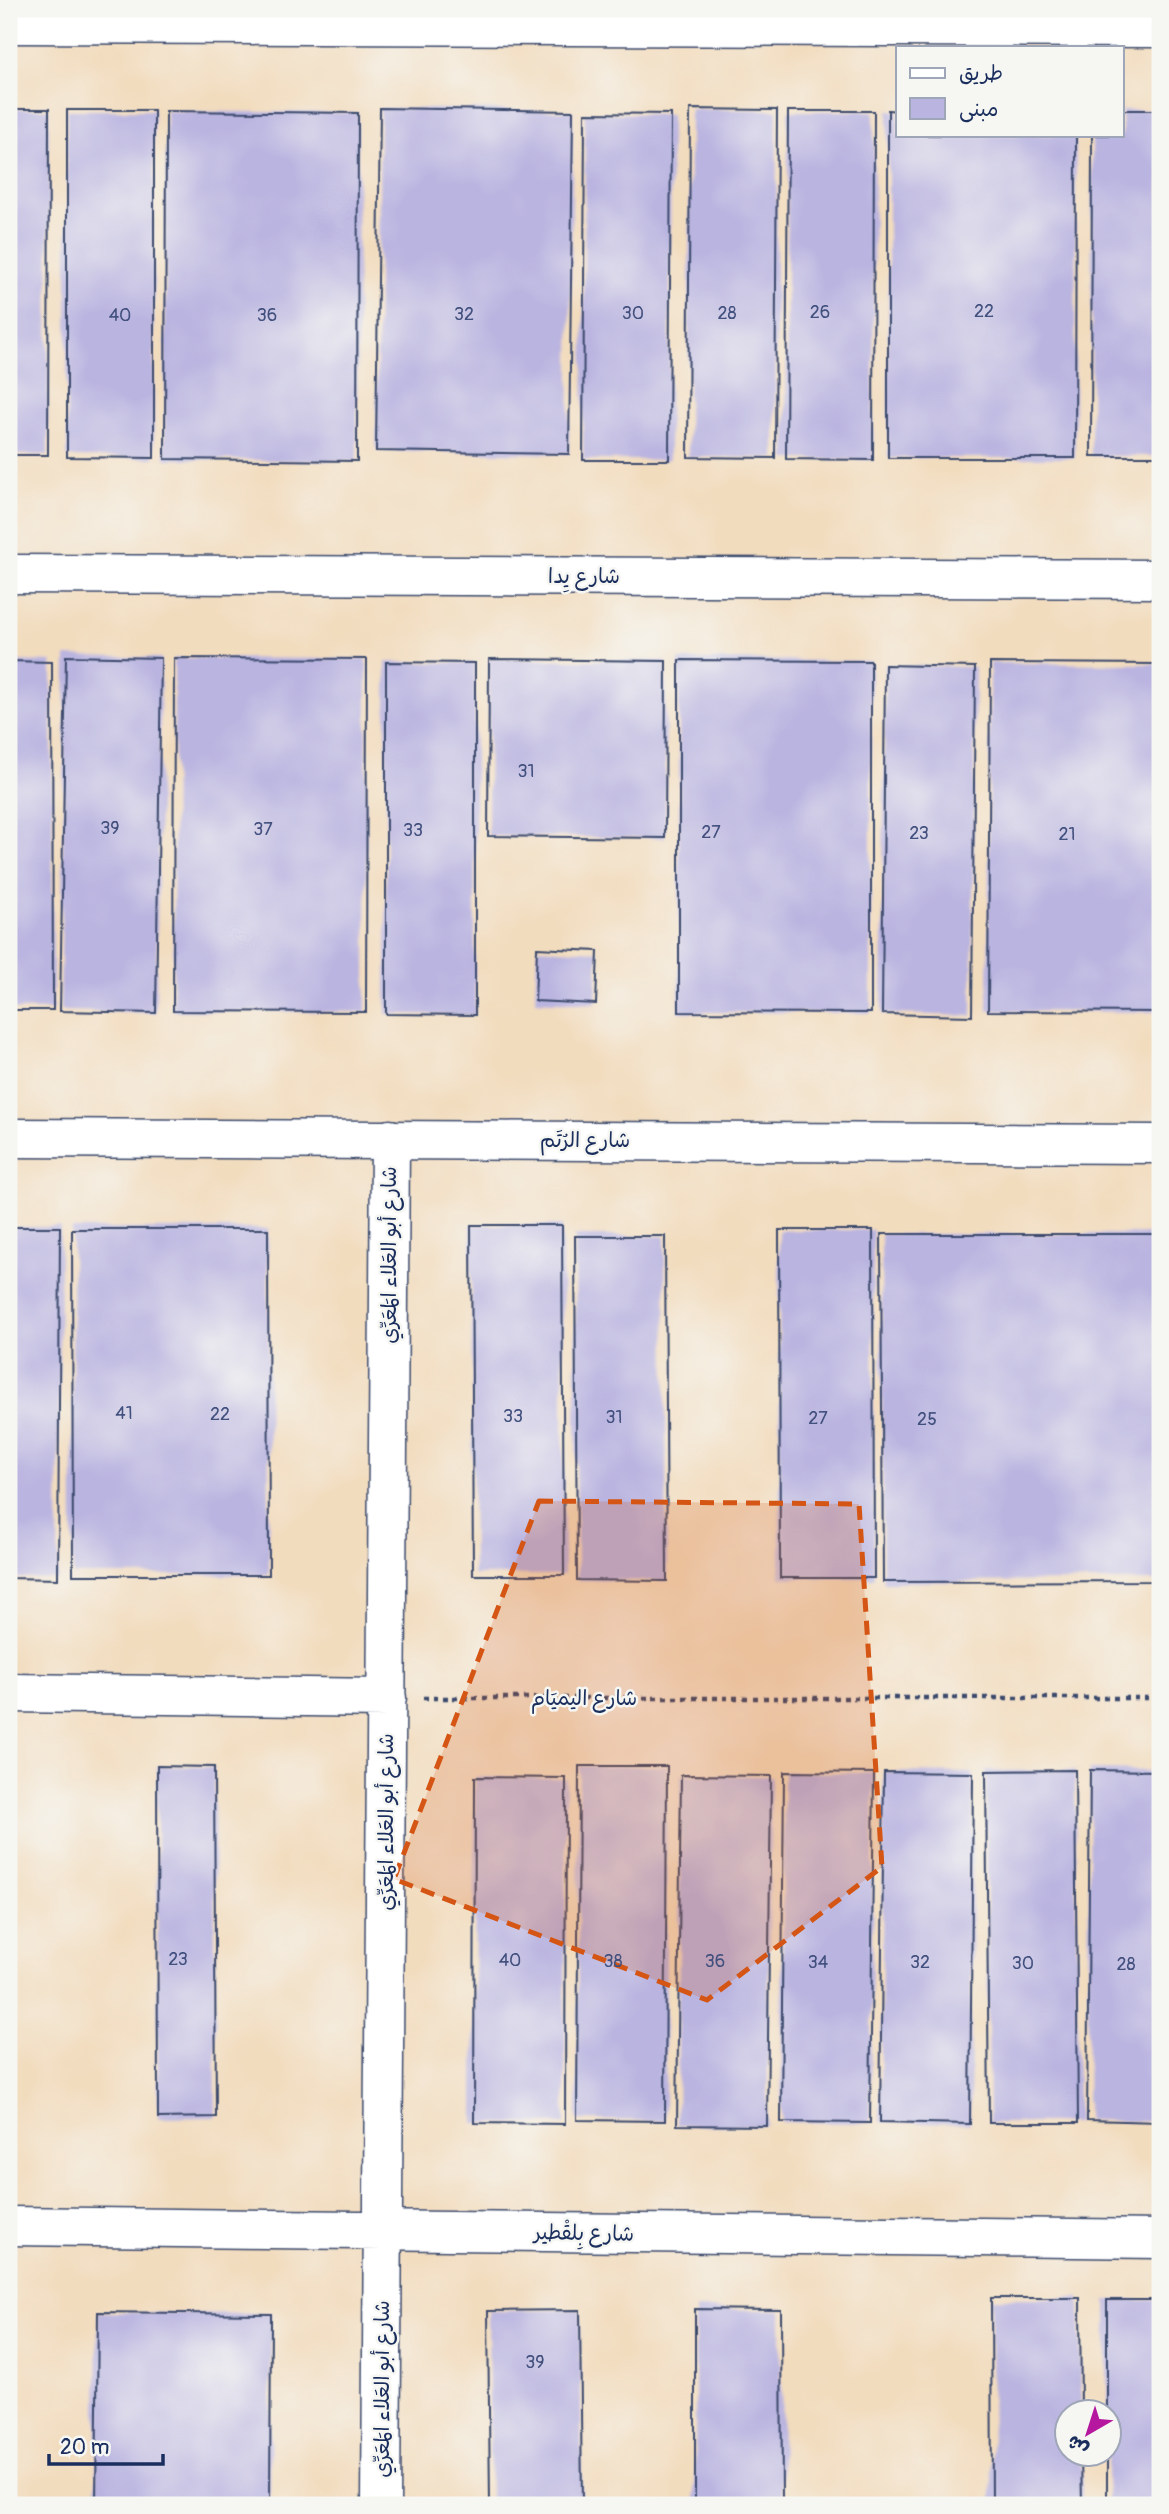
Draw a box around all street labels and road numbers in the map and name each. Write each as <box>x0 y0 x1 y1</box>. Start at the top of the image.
street label: شارع يِدا <box>548 563 620 593</box>
street label: شارع الرُتَم <box>540 1127 630 1156</box>
street label: شارع أبو العَلاء المَعَرِّي <box>376 1166 404 1344</box>
street label: شارع اليميَام <box>531 1685 637 1714</box>
street label: شارع أبو العَلاء المَعَرِّي <box>373 1733 401 1911</box>
street label: شارع بِلقْطير <box>532 2218 634 2251</box>
street label: شارع أبو العَلاء المَعَرِّي <box>369 2300 397 2478</box>

